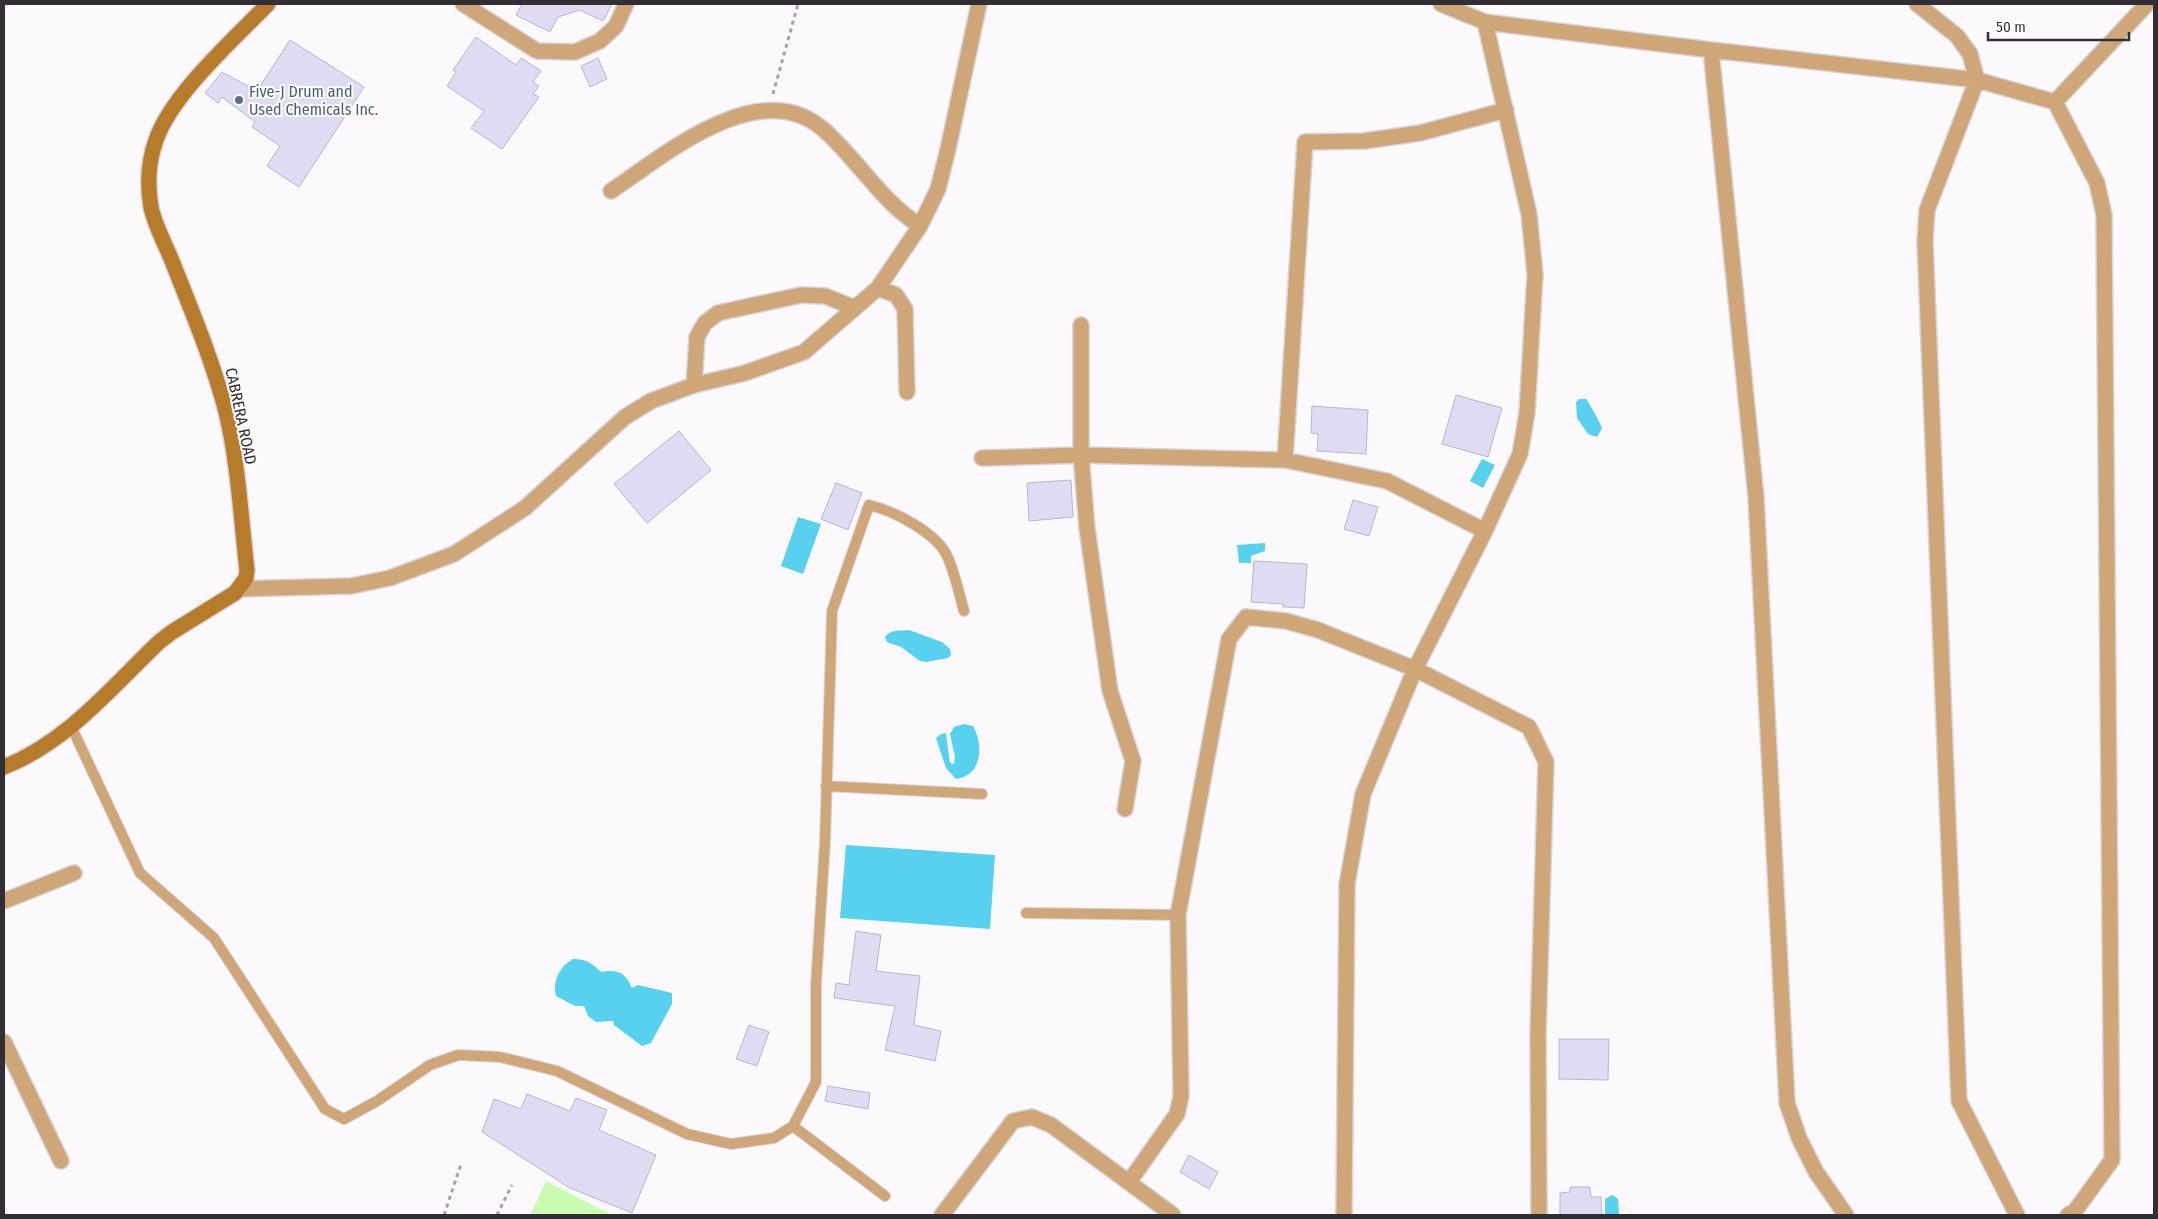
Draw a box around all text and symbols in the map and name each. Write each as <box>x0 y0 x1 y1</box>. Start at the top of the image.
scale bar <box>1988 10 2129 42</box>
text: 50 m <box>1996 18 2026 36</box>
place label: Five-J Drum and Used Chemicals Inc. <box>249 82 378 119</box>
marker: Five-J Drum and Used Chemicals Inc. <box>233 94 245 106</box>
street label: CABRERA ROAD <box>221 366 261 466</box>

